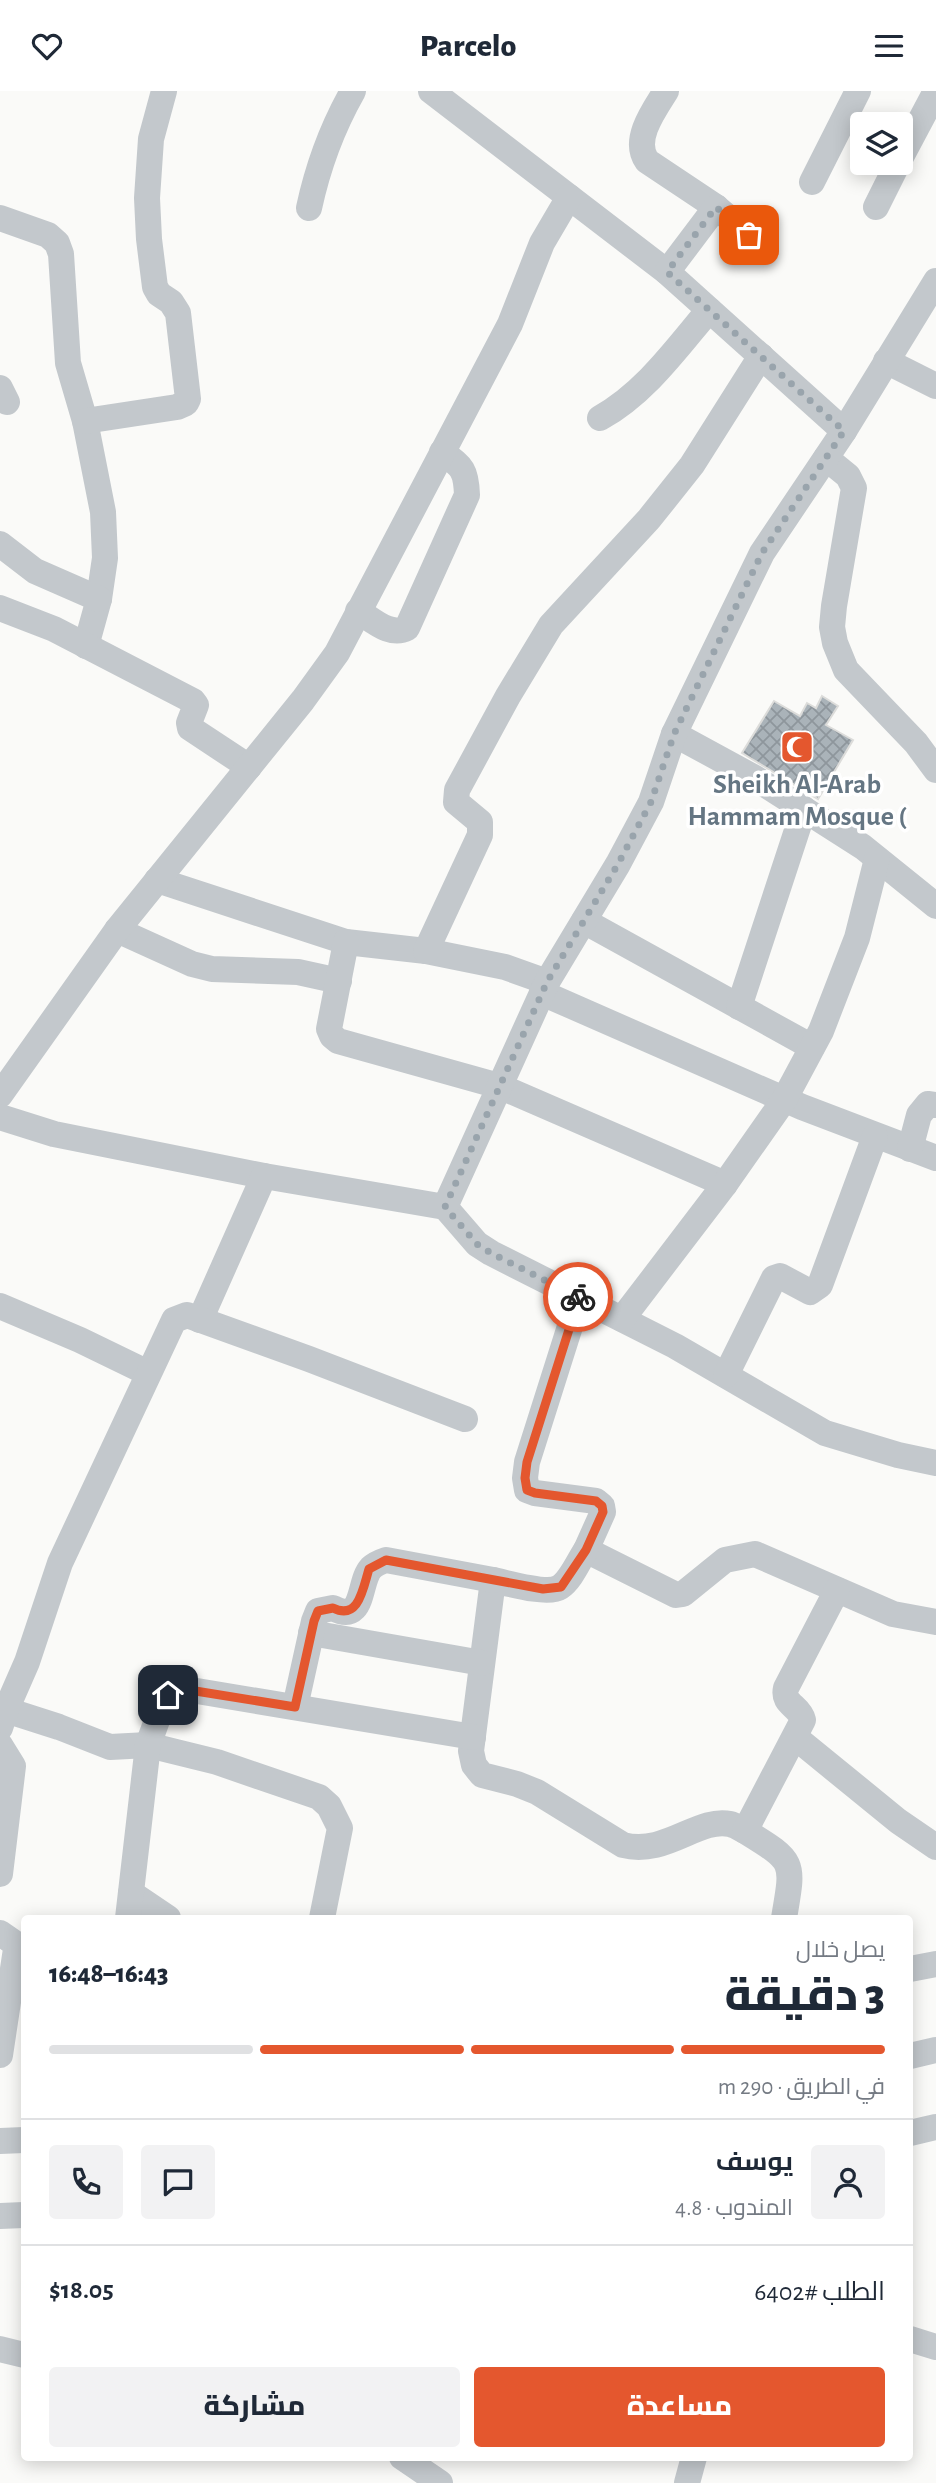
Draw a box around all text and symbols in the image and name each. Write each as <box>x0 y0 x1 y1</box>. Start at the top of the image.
icon: heart <box>28 27 66 65</box>
icon: menu <box>870 27 908 65</box>
text: Parcelo <box>420 30 516 62</box>
map controls <box>850 112 913 175</box>
button: layers <box>850 112 913 175</box>
pin <box>719 205 779 265</box>
icon: bag <box>730 216 768 254</box>
mosque icon: Sheikh Al-Arab Hammam Mosque ( <box>778 728 816 766</box>
place label: Sheikh Al-Arab Hammam Mosque ( <box>688 771 907 831</box>
courier <box>543 1262 613 1332</box>
icon: bike <box>559 1278 597 1316</box>
pin <box>138 1665 198 1725</box>
icon: home <box>149 1676 187 1714</box>
text: يصل خلال <box>796 1939 885 1962</box>
text: 16:43–16:48 <box>49 1961 168 1987</box>
text: 3 دقيقة <box>724 1973 885 2019</box>
text: في الطريق · 290 m <box>718 2076 885 2099</box>
button: phone <box>49 2145 123 2219</box>
button: chat <box>141 2145 215 2219</box>
button: person <box>811 2145 885 2219</box>
text: يوسف <box>716 2149 793 2175</box>
text: المندوب · 4.8 <box>675 2197 793 2220</box>
text: $18.05 <box>49 2277 114 2303</box>
text: الطلب #6402 <box>754 2279 885 2305</box>
button: مشاركة <box>49 2367 460 2447</box>
button: مساعدة <box>474 2367 885 2447</box>

